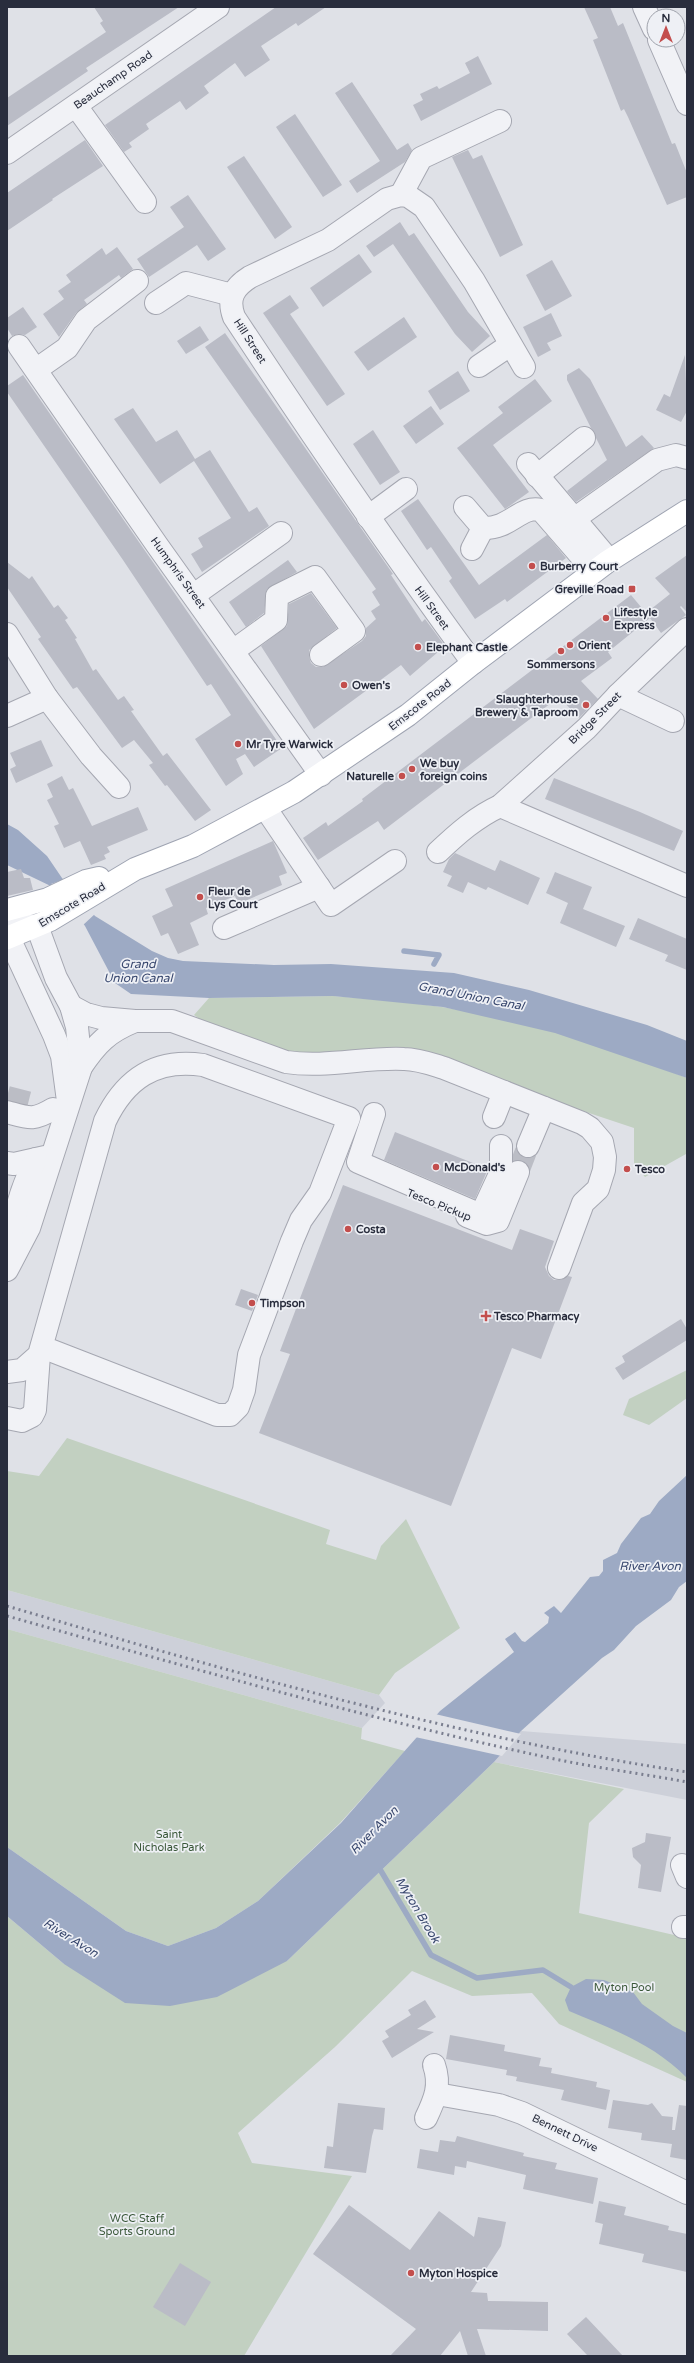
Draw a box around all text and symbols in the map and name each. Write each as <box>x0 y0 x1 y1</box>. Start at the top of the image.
north arrow <box>646 8 686 48</box>
text: N <box>662 12 670 25</box>
street label: Beauchamp Road <box>71 48 155 112</box>
street label: Hill Street <box>231 316 269 366</box>
street label: Humphris Street <box>148 535 208 611</box>
place label: Burberry Court <box>540 560 619 574</box>
marker: Burberry Court <box>527 561 537 571</box>
place label: Greville Road <box>555 583 624 596</box>
street label: Hill Street <box>412 584 452 632</box>
marker: Greville Road <box>627 584 637 594</box>
place label: Lifestyle Express <box>614 606 658 633</box>
marker: Lifestyle Express <box>601 613 611 623</box>
place label: Orient <box>578 639 612 652</box>
marker: Orient <box>565 640 575 650</box>
place label: Elephant Castle <box>426 641 508 655</box>
marker: Elephant Castle <box>413 642 423 652</box>
marker: Sommersons <box>556 646 566 656</box>
place label: Sommersons <box>527 658 596 671</box>
street label: Emscote Road <box>386 677 454 733</box>
place label: Owen's <box>352 679 391 692</box>
marker: Owen's <box>339 680 349 690</box>
street label: Bridge Street <box>566 689 624 747</box>
place label: Slaughterhouse Brewery & Taproom <box>475 693 579 720</box>
marker: Slaughterhouse Brewery & Taproom <box>581 700 591 710</box>
place label: Mr Tyre Warwick <box>246 738 333 752</box>
marker: Mr Tyre Warwick <box>233 739 243 749</box>
place label: We buy foreign coins <box>419 757 488 784</box>
marker: We buy foreign coins <box>407 764 417 774</box>
place label: Naturelle <box>346 770 395 783</box>
marker: Naturelle <box>397 771 407 781</box>
street label: Emscote Road <box>36 880 108 930</box>
place label: Fleur de Lys Court <box>208 885 258 912</box>
marker: Fleur de Lys Court <box>195 892 205 902</box>
water label: Grand Union Canal <box>103 957 175 985</box>
water label: Grand Union Canal <box>417 979 527 1014</box>
place label: McDonald's <box>444 1161 506 1174</box>
marker: McDonald's <box>431 1162 441 1172</box>
place label: Tesco <box>634 1163 665 1176</box>
marker: Tesco <box>622 1164 632 1174</box>
street label: Tesco Pickup <box>405 1186 473 1224</box>
place label: Costa <box>356 1223 386 1236</box>
marker: Costa <box>343 1224 353 1234</box>
place label: Timpson <box>259 1297 305 1311</box>
marker: Timpson <box>247 1298 257 1308</box>
place label: Tesco Pharmacy <box>493 1310 579 1324</box>
marker: Tesco Pharmacy <box>481 1311 491 1321</box>
water label: River Avon <box>619 1559 682 1573</box>
water label: River Avon <box>347 1803 401 1857</box>
park label: Saint Nicholas Park <box>133 1828 205 1854</box>
water label: Myton Brook <box>393 1875 444 1947</box>
water label: River Avon <box>41 1916 101 1961</box>
park label: Myton Pool <box>594 1981 654 1994</box>
street label: Bennett Drive <box>530 2111 600 2155</box>
park label: WCC Staff Sports Ground <box>99 2212 175 2238</box>
place label: Myton Hospice <box>419 2267 499 2281</box>
marker: Myton Hospice <box>406 2268 416 2278</box>

